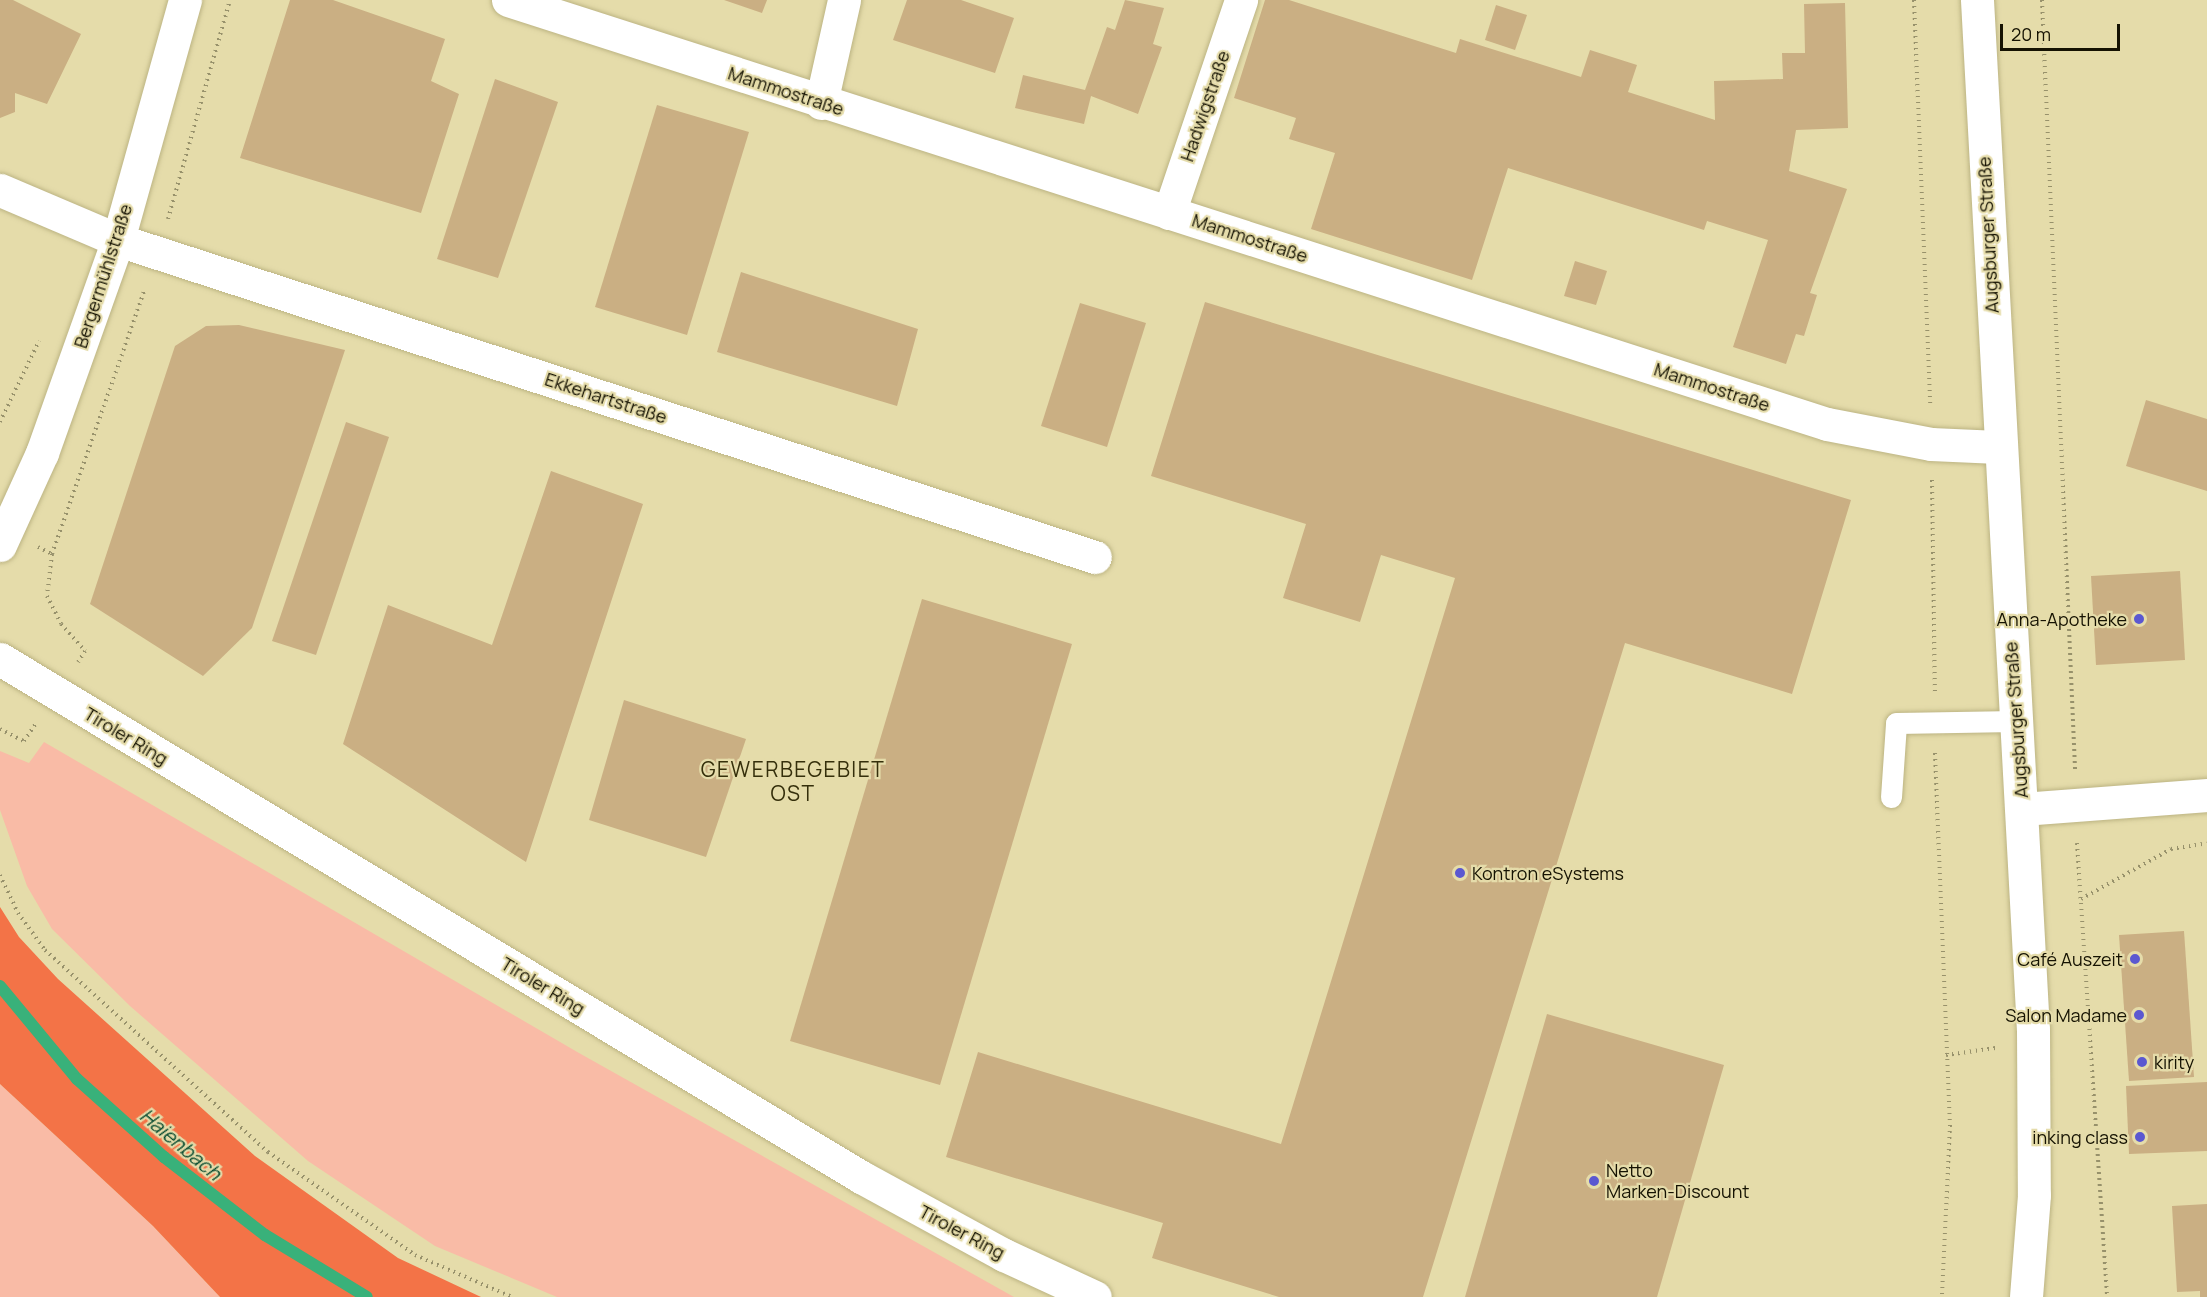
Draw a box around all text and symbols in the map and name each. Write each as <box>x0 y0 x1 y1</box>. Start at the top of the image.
scale bar <box>2003 12 2123 50</box>
text: 20 m <box>2011 22 2051 46</box>
street label: Hadwigstraße <box>1176 48 1234 164</box>
street label: Mammostraße <box>725 62 847 120</box>
street label: Augsburger Straße <box>1973 156 2003 314</box>
street label: Bergermühlstraße <box>70 201 136 351</box>
street label: Mammostraße <box>1189 209 1311 267</box>
street label: Mammostraße <box>1651 358 1773 416</box>
street label: Ekkehartstraße <box>542 368 670 428</box>
place label: Anna-Apotheke <box>1997 608 2127 630</box>
marker: Anna-Apotheke <box>2132 612 2146 626</box>
street label: Augsburger Straße <box>2000 641 2032 799</box>
street label: Tiroler Ring <box>80 703 172 769</box>
district label: GEWERBEGEBIET OST <box>701 756 885 806</box>
place label: Kontron eSystems <box>1472 862 1624 884</box>
marker: Kontron eSystems <box>1453 866 1467 880</box>
place label: Café Auszeit <box>2017 948 2123 970</box>
marker: Café Auszeit <box>2128 952 2142 966</box>
street label: Tiroler Ring <box>497 953 589 1019</box>
place label: Salon Madame <box>2005 1004 2127 1026</box>
marker: Salon Madame <box>2132 1008 2146 1022</box>
place label: kirity <box>2154 1051 2194 1073</box>
marker: kirity <box>2135 1055 2149 1069</box>
water label: Haienbach <box>136 1103 226 1185</box>
place label: inking class <box>2032 1126 2128 1148</box>
marker: inking class <box>2133 1130 2147 1144</box>
place label: Netto Marken-Discount <box>1606 1160 1750 1202</box>
marker: Netto Marken-Discount <box>1587 1174 1601 1188</box>
street label: Tiroler Ring <box>916 1200 1008 1264</box>

